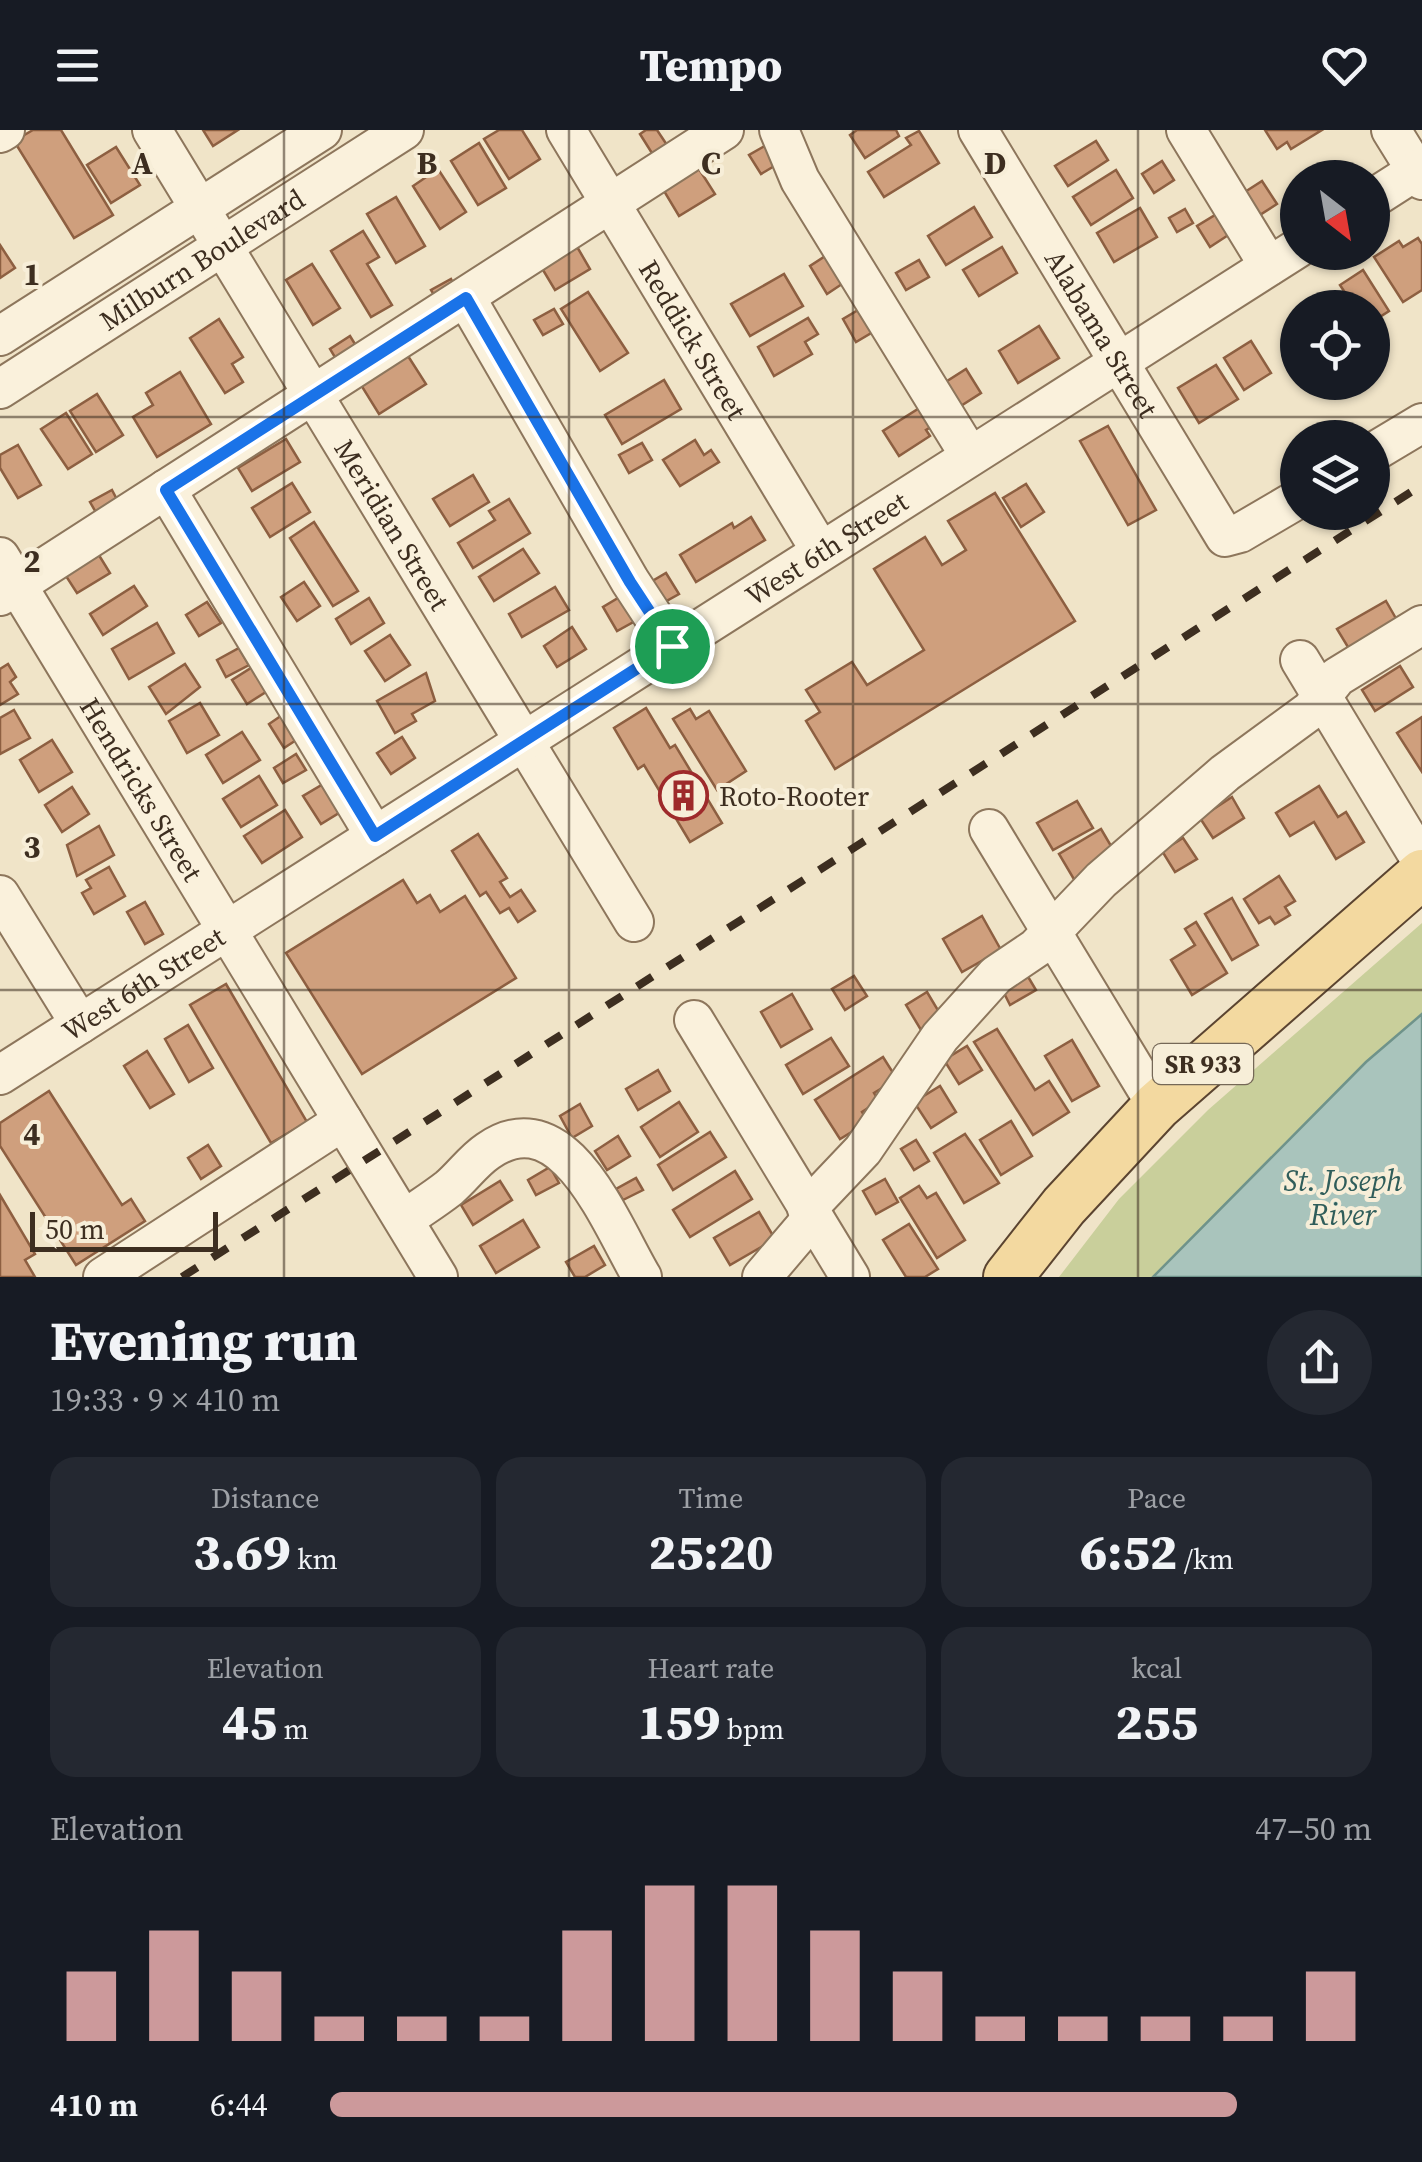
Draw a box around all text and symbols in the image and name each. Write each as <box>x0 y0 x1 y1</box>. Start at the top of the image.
text: Tempo <box>640 34 782 96</box>
icon: menu <box>50 38 105 93</box>
icon: heart <box>1317 38 1372 93</box>
text: A <box>131 141 153 185</box>
text: B <box>417 141 438 185</box>
text: C <box>701 141 721 185</box>
text: D <box>984 141 1006 185</box>
north arrow <box>1280 160 1390 270</box>
map controls <box>1280 160 1390 530</box>
street label: Milburn Boulevard <box>92 180 312 339</box>
street label: Alabama Street <box>1036 243 1167 425</box>
text: 1 <box>23 252 41 296</box>
street label: Reddick Street <box>630 253 756 427</box>
button: locate <box>1280 290 1390 400</box>
button: layers <box>1280 420 1390 530</box>
street label: Meridian Street <box>326 432 459 618</box>
street label: West 6th Street <box>738 482 916 614</box>
text: 2 <box>23 539 41 583</box>
pin <box>630 604 715 689</box>
icon: arrive <box>645 619 700 674</box>
street label: Hendricks Street <box>71 690 212 889</box>
building icon: Roto-Rooter <box>658 770 710 822</box>
place label: Roto-Rooter <box>719 777 869 815</box>
text: 3 <box>23 825 41 869</box>
street label: West 6th Street <box>55 917 233 1050</box>
road number: SR 933 <box>1153 1044 1253 1084</box>
text: 4 <box>23 1112 41 1156</box>
water label: St. Joseph River <box>1284 1160 1402 1235</box>
scale bar <box>30 1207 218 1252</box>
text: 50 m <box>45 1210 105 1248</box>
text: Evening run <box>50 1303 358 1378</box>
button: share <box>1267 1310 1372 1415</box>
text: 19:33 · 9 × 410 m <box>50 1378 280 1422</box>
text: Distance <box>211 1479 320 1517</box>
text: Time <box>679 1479 743 1517</box>
text: Pace <box>1127 1479 1186 1517</box>
text: 3.69 <box>193 1517 291 1586</box>
text: 25:20 <box>648 1517 774 1586</box>
text: 6:52 <box>1080 1517 1177 1586</box>
text: km <box>291 1540 338 1578</box>
text: /km <box>1177 1540 1234 1578</box>
text: Elevation <box>207 1649 324 1687</box>
text: Heart rate <box>648 1649 774 1687</box>
text: kcal <box>1131 1649 1182 1687</box>
text: 45 <box>222 1687 277 1756</box>
text: 159 <box>638 1687 720 1756</box>
text: 255 <box>1115 1687 1198 1756</box>
text: m <box>277 1710 309 1748</box>
text: bpm <box>720 1710 784 1748</box>
text: Elevation <box>50 1807 184 1851</box>
text: 47–50 m <box>1255 1807 1372 1851</box>
text: 410 m <box>50 2083 138 2127</box>
text: 6:44 <box>210 2083 268 2127</box>

